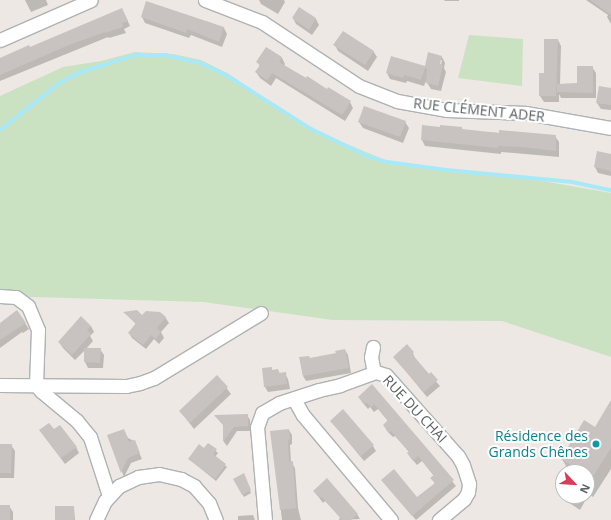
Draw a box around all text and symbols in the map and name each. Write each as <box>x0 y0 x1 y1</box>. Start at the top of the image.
street label: RUE CLÉMENT ADER <box>413 95 545 125</box>
street label: RUE DU CHAI <box>379 372 451 446</box>
place label: Résidence des Grands Chênes <box>488 428 588 460</box>
marker: Résidence des Grands Chênes <box>591 439 601 449</box>
north arrow <box>555 464 595 504</box>
text: N <box>577 482 594 496</box>

